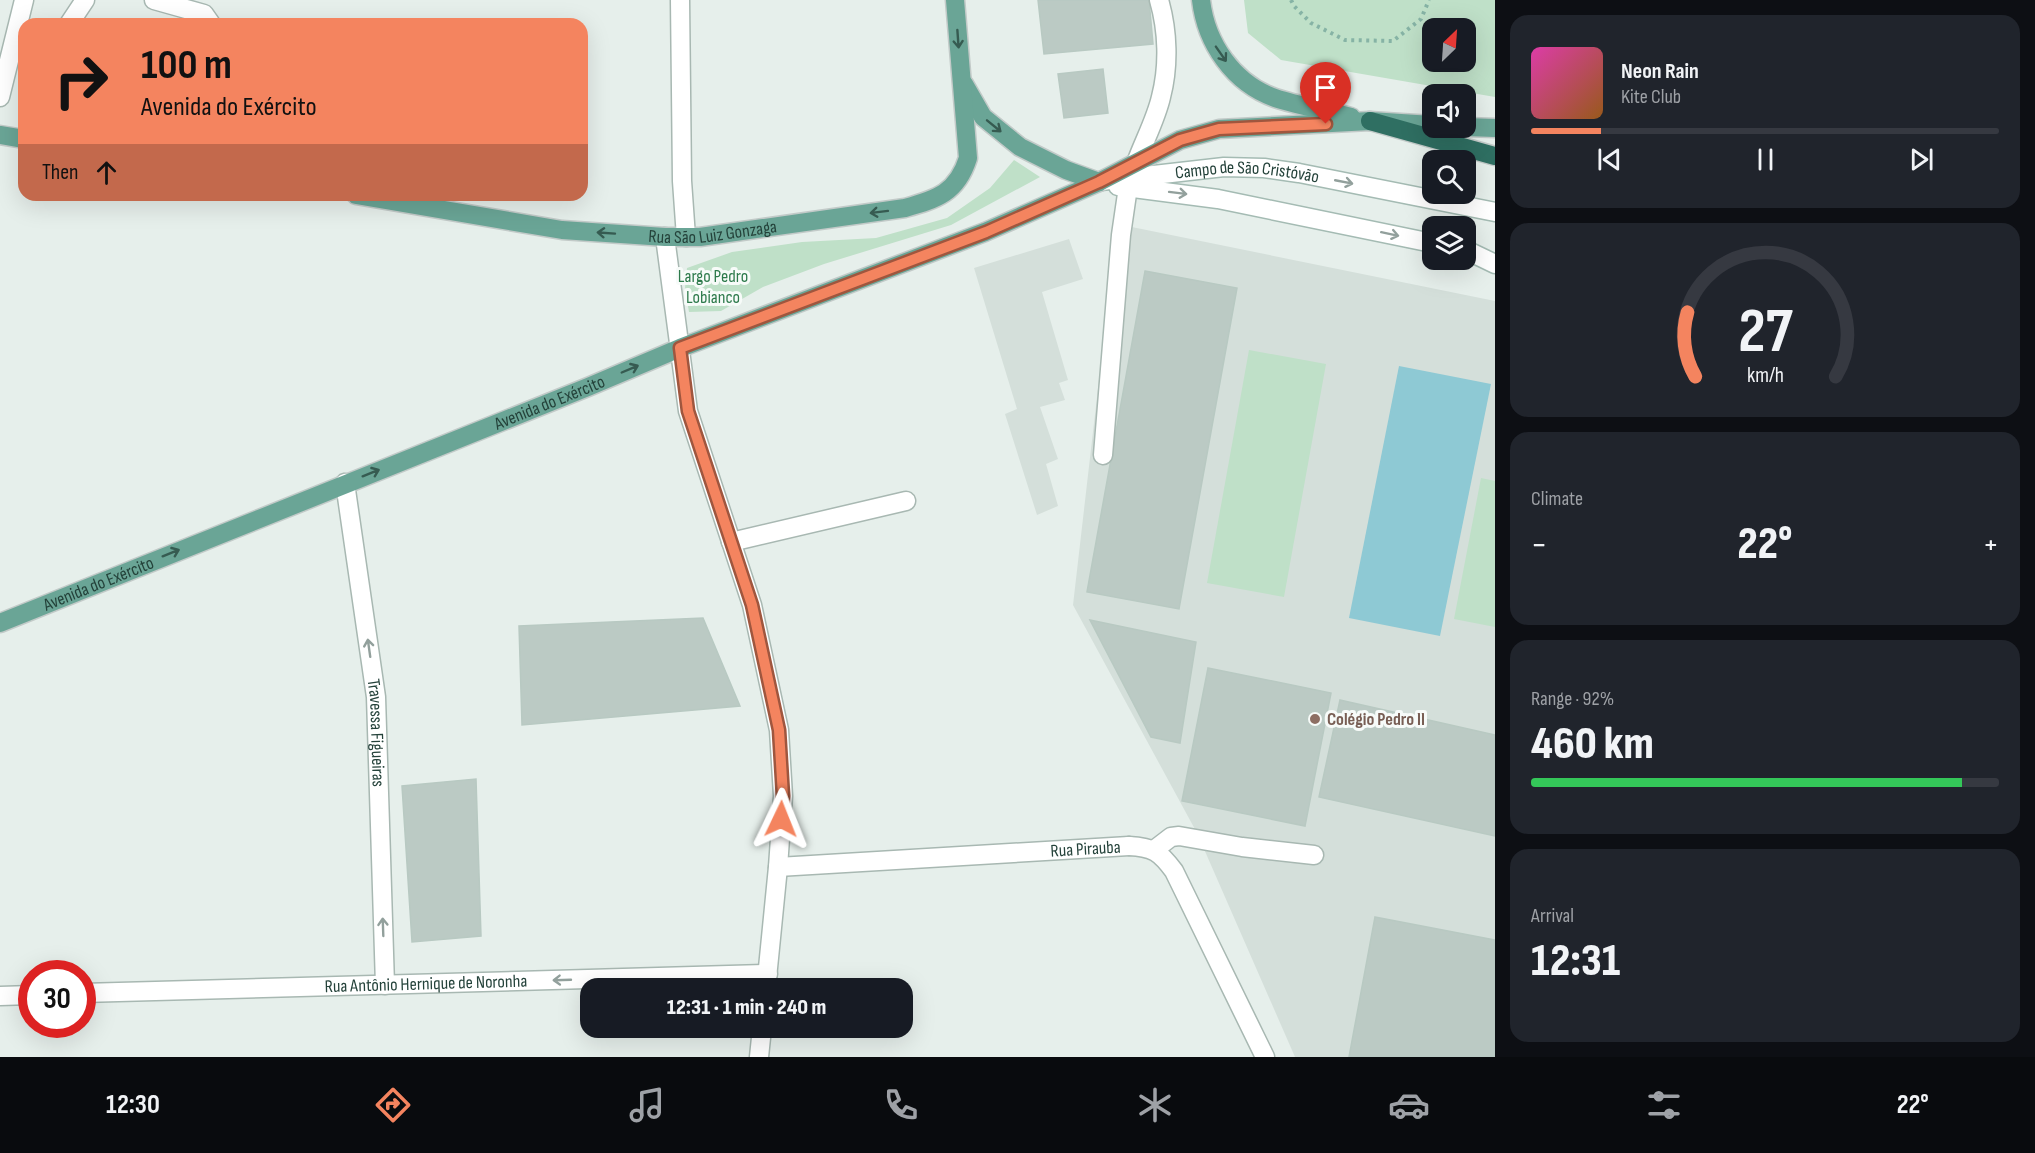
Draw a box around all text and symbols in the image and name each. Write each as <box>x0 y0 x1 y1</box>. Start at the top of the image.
north arrow <box>1422 18 1476 72</box>
map controls <box>1422 18 1476 270</box>
one-way arrow <box>953 29 964 49</box>
text: 100 m <box>141 40 232 91</box>
icon: right <box>42 42 120 120</box>
one-way arrow <box>1215 45 1227 61</box>
text: Neon Rain <box>1621 58 1699 85</box>
pin <box>1300 62 1351 124</box>
icon: arrive <box>1309 71 1342 104</box>
button: sound <box>1422 84 1476 138</box>
text: Kite Club <box>1621 85 1681 109</box>
text: Avenida do Exército <box>141 91 317 123</box>
one-way arrow <box>986 119 1002 132</box>
icon: previous <box>1593 143 1626 176</box>
icon: pause <box>1749 143 1782 176</box>
icon: next <box>1905 143 1938 176</box>
button: search <box>1422 150 1476 204</box>
icon: ahead <box>90 156 123 189</box>
street label: Campo de São Cristóvão <box>1174 157 1321 188</box>
text: Then <box>42 159 78 186</box>
one-way arrow <box>1334 177 1354 188</box>
one-way arrow <box>1167 188 1187 199</box>
one-way arrow <box>870 206 890 217</box>
street label: Rua São Luiz Gonzaga <box>648 216 778 248</box>
button: layers <box>1422 216 1476 270</box>
one-way arrow <box>597 227 617 238</box>
one-way arrow <box>1379 229 1399 240</box>
park label: Largo Pedro Lobianco <box>678 266 748 308</box>
text: 27 <box>1738 295 1793 370</box>
one-way arrow <box>621 362 639 374</box>
text: km/h <box>1746 364 1784 389</box>
street label: Avenida do Exército <box>490 371 608 435</box>
one-way arrow <box>362 467 380 478</box>
text: Climate <box>1531 487 1583 511</box>
text: 22° <box>1737 517 1793 572</box>
text: − <box>1531 525 1547 565</box>
text: + <box>1983 525 1999 565</box>
one-way arrow <box>161 547 180 558</box>
street label: Avenida do Exército <box>39 552 157 616</box>
one-way arrow <box>363 639 374 659</box>
street label: Travessa Figueiras <box>362 677 389 787</box>
text: Range · 92% <box>1531 687 1614 711</box>
place label: Colégio Pedro II <box>1327 709 1425 730</box>
marker: Colégio Pedro II <box>1308 712 1322 726</box>
text: 460 km <box>1531 717 1654 772</box>
position arrow <box>749 787 813 851</box>
street label: Rua Pirauba <box>1050 837 1121 862</box>
text: Arrival <box>1531 904 1574 928</box>
one-way arrow <box>378 917 389 937</box>
text: 12:31 <box>1531 934 1620 989</box>
speed limit sign: 30 <box>18 960 96 1038</box>
street label: Rua Antônio Hernique de Noronha <box>324 971 528 997</box>
one-way arrow <box>553 974 573 986</box>
text: 12:31 · 1 min · 240 m <box>667 994 826 1021</box>
icon: directions <box>372 1084 414 1126</box>
icon: music <box>626 1084 668 1126</box>
icon: phone <box>880 1084 922 1126</box>
icon: climate <box>1134 1084 1176 1126</box>
icon: car <box>1388 1084 1430 1126</box>
icon: filters <box>1643 1084 1685 1126</box>
text: 12:30 <box>106 1089 160 1121</box>
text: 22° <box>1897 1089 1929 1121</box>

